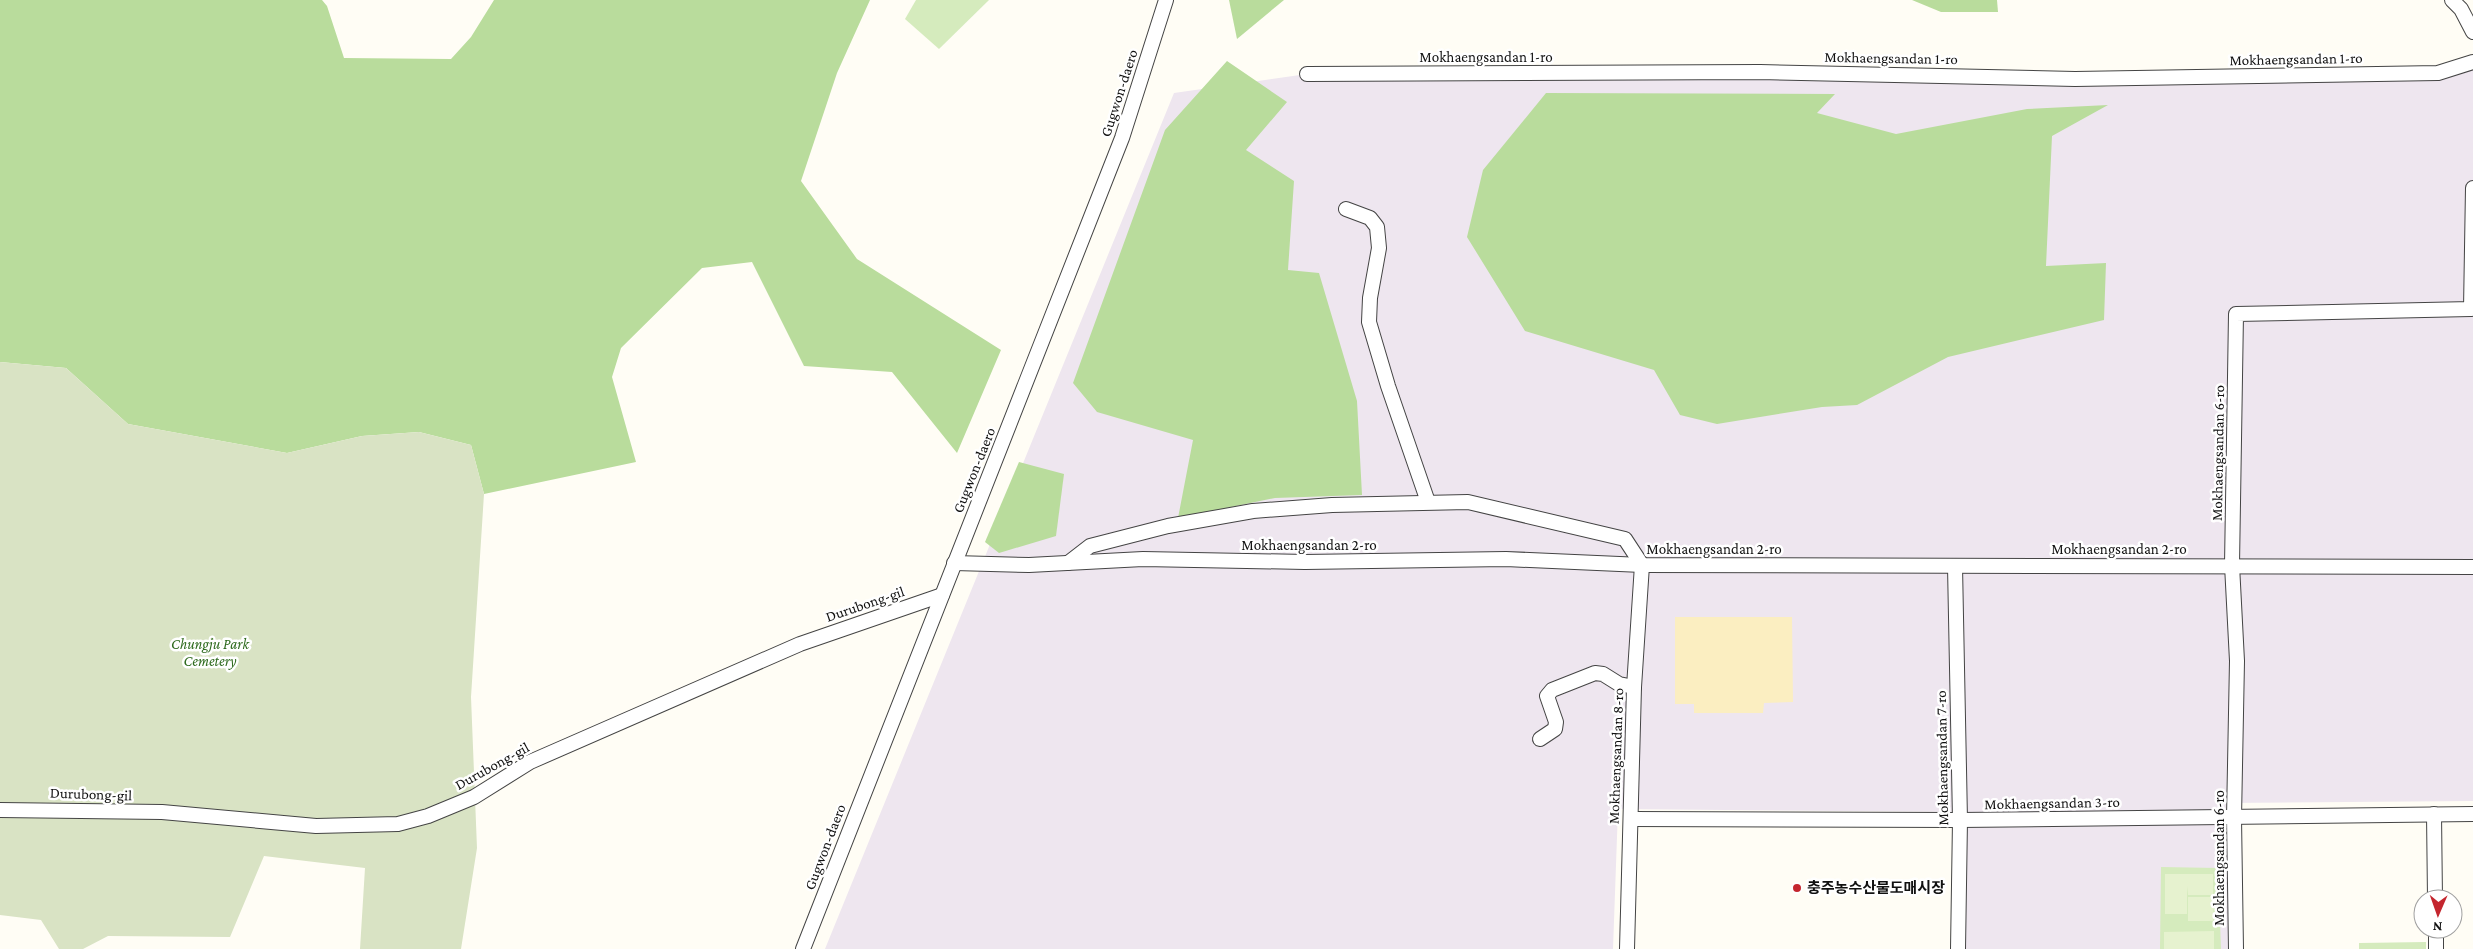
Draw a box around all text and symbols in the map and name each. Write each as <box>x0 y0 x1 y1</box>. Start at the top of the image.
street label: Gugwon-daero <box>1097 47 1142 139</box>
street label: Mokhaengsandan 1-ro <box>1419 49 1553 66</box>
street label: Mokhaengsandan 1-ro <box>1824 49 1958 68</box>
street label: Mokhaengsandan 1-ro <box>2229 50 2363 69</box>
street label: Mokhaengsandan 6-ro <box>2209 385 2228 521</box>
street label: Gugwon-daero <box>950 425 999 515</box>
street label: Mokhaengsandan 2-ro <box>1241 537 1377 554</box>
street label: Mokhaengsandan 2-ro <box>1646 541 1782 558</box>
street label: Mokhaengsandan 2-ro <box>2051 541 2187 558</box>
street label: Durubong-gil <box>824 583 907 626</box>
park label: Chungju Park Cemetery <box>171 636 250 670</box>
street label: Mokhaengsandan 8-ro <box>1606 688 1627 825</box>
street label: Mokhaengsandan 7-ro <box>1933 690 1952 826</box>
street label: Durubong-gil <box>452 739 532 794</box>
street label: Durubong-gil <box>50 785 132 804</box>
street label: Mokhaengsandan 6-ro <box>2211 790 2228 926</box>
street label: Mokhaengsandan 3-ro <box>1984 794 2120 813</box>
street label: Gugwon-daero <box>801 802 850 893</box>
place label: 충주농수산물도매시장 <box>1807 880 1945 896</box>
marker: 충주농수산물도매시장 <box>1791 882 1803 894</box>
north arrow <box>2413 889 2463 939</box>
text: N <box>2432 919 2443 935</box>

